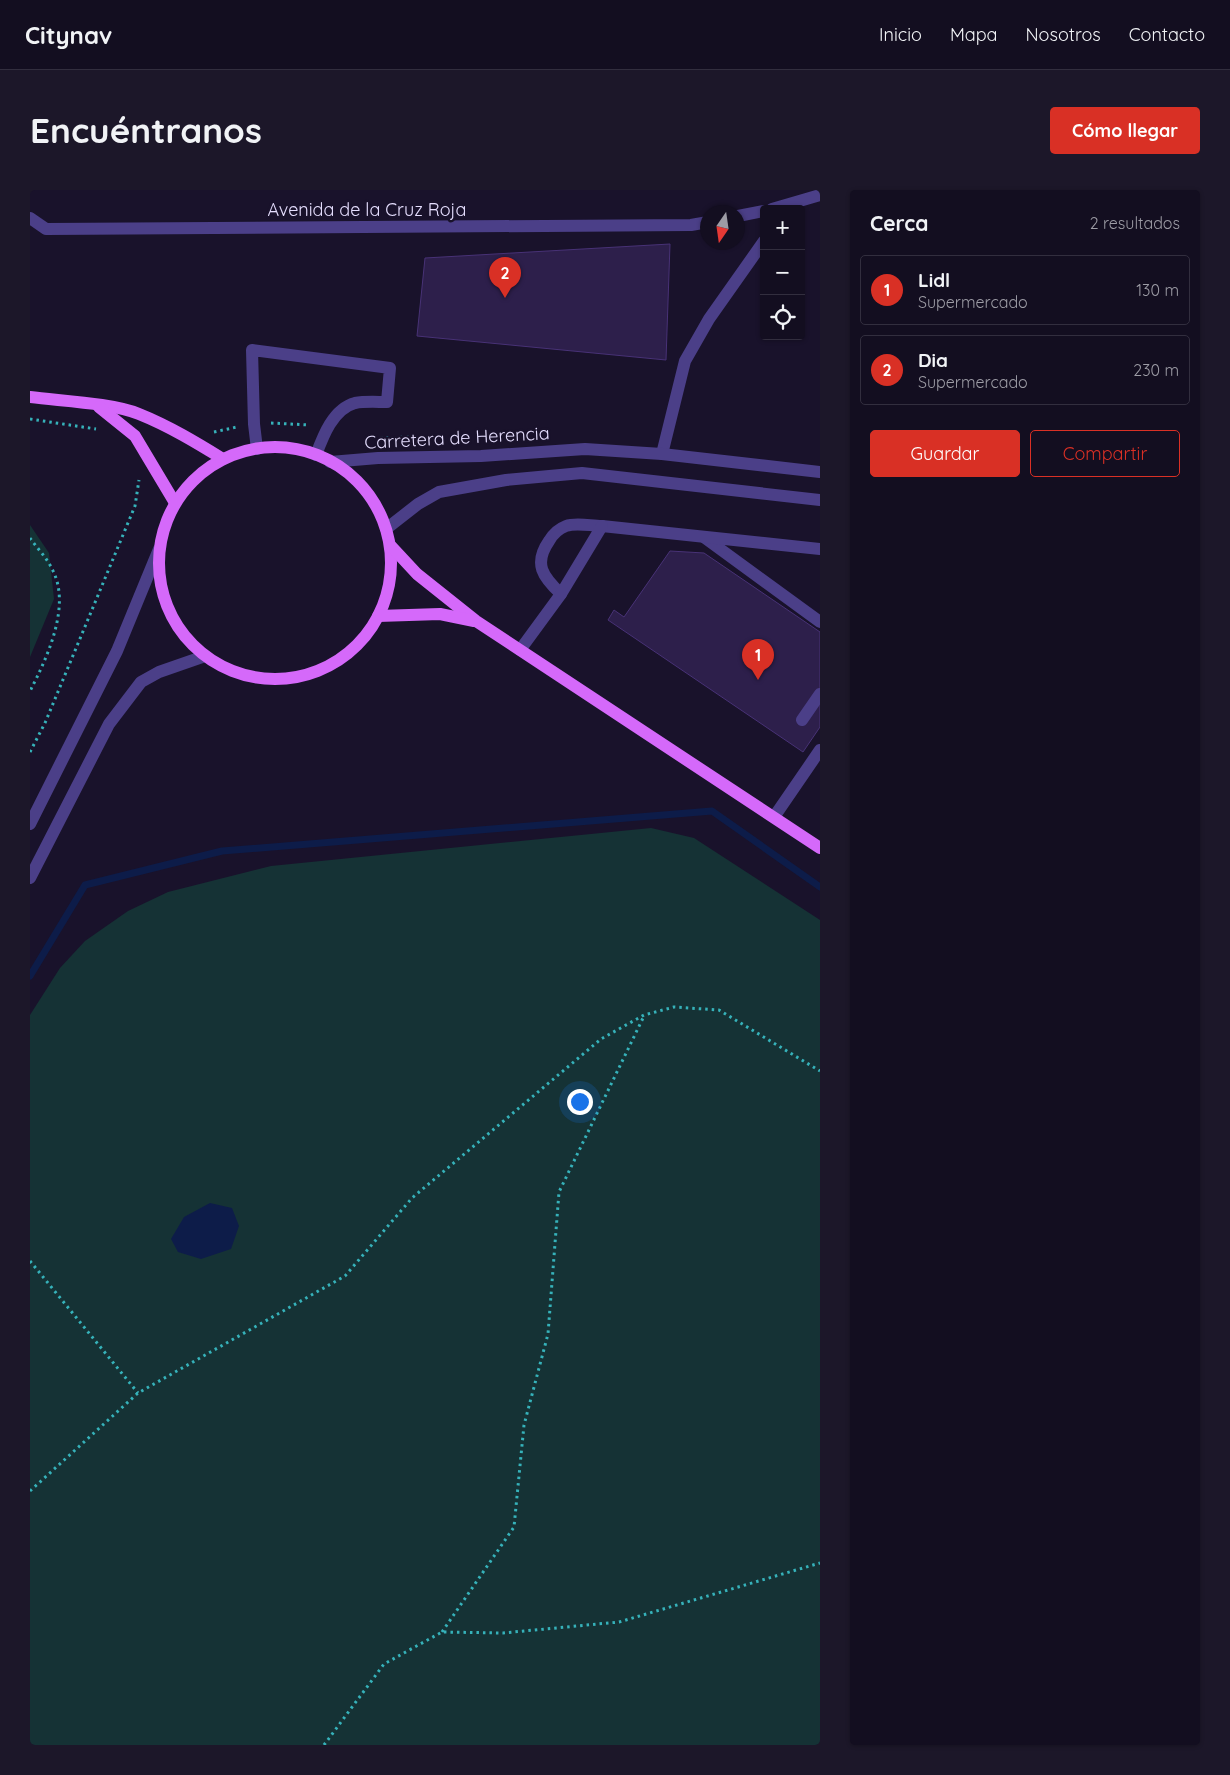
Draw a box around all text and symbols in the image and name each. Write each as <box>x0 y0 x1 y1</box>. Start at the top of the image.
text: Citynav <box>25 20 112 50</box>
text: Inicio <box>879 23 922 46</box>
text: Mapa <box>950 23 998 46</box>
text: Nosotros <box>1026 23 1101 46</box>
text: Contacto <box>1129 23 1205 46</box>
button: Cómo llegar <box>1050 107 1200 154</box>
text: Encuéntranos <box>30 108 262 152</box>
street label: Avenida de la Cruz Roja <box>268 198 466 221</box>
north arrow <box>700 205 745 250</box>
map controls <box>760 205 805 340</box>
button: + <box>760 205 805 250</box>
text: Cerca <box>870 210 928 236</box>
text: 2 resultados <box>1090 213 1180 233</box>
button: − <box>760 250 805 295</box>
pin: 2 <box>489 257 521 298</box>
text: Lidl <box>918 268 950 292</box>
text: 1 <box>884 280 890 300</box>
text: 130 m <box>1136 280 1179 300</box>
text: Supermercado <box>918 292 1028 312</box>
button: locate <box>760 295 805 340</box>
text: Dia <box>918 348 948 372</box>
text: 2 <box>882 360 892 380</box>
text: 230 m <box>1133 360 1179 380</box>
text: Supermercado <box>918 372 1028 392</box>
street label: Carretera de Herencia <box>364 421 550 454</box>
button: Guardar <box>870 430 1020 477</box>
button: Compartir <box>1030 430 1180 477</box>
pin: 1 <box>742 639 774 680</box>
your location <box>567 1089 593 1115</box>

